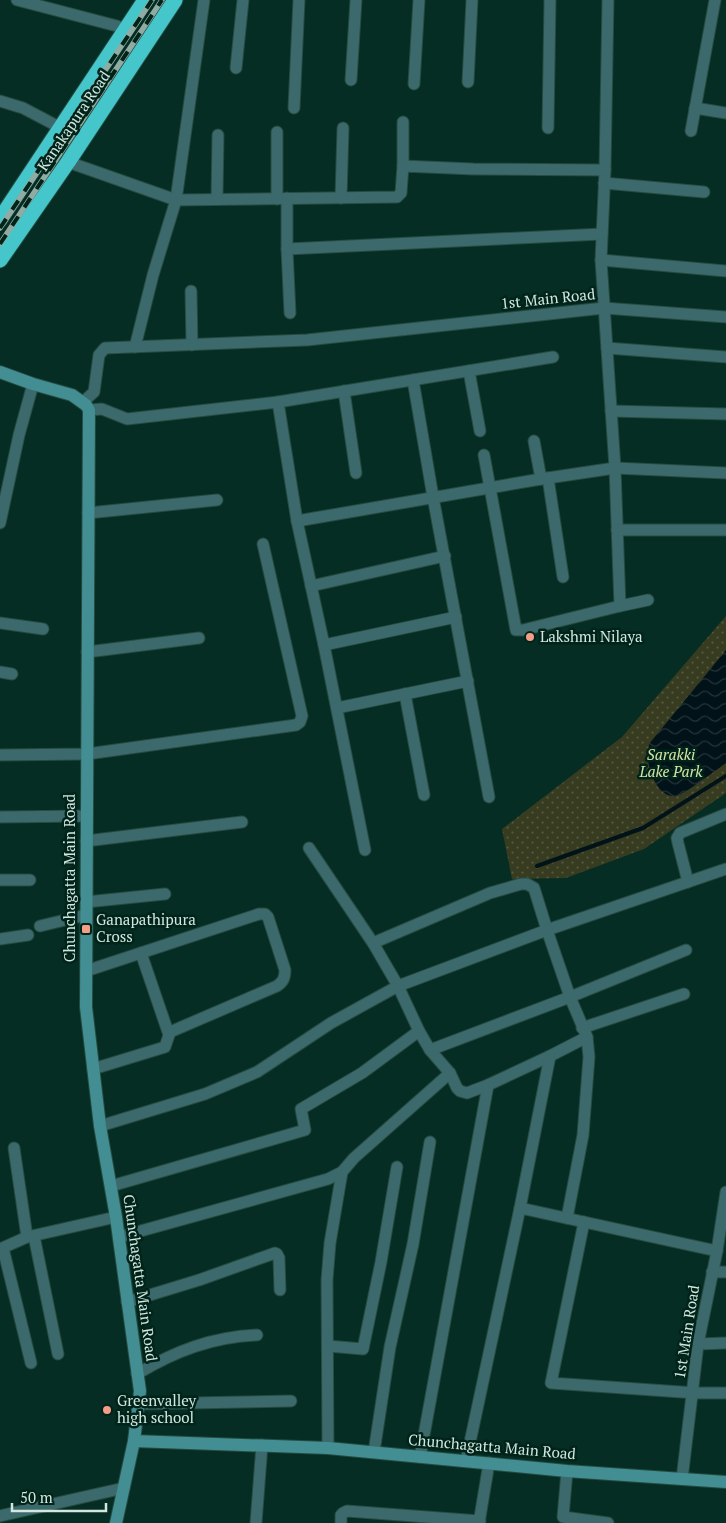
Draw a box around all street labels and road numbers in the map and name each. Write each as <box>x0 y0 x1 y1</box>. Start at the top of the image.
street label: Kanakapura Road <box>32 67 114 174</box>
street label: 1st Main Road <box>500 283 596 313</box>
street label: Chunchagatta Main Road <box>59 794 79 962</box>
street label: Chunchagatta Main Road <box>119 1193 163 1363</box>
street label: 1st Main Road <box>669 1283 703 1380</box>
street label: Chunchagatta Main Road <box>407 1429 577 1463</box>

